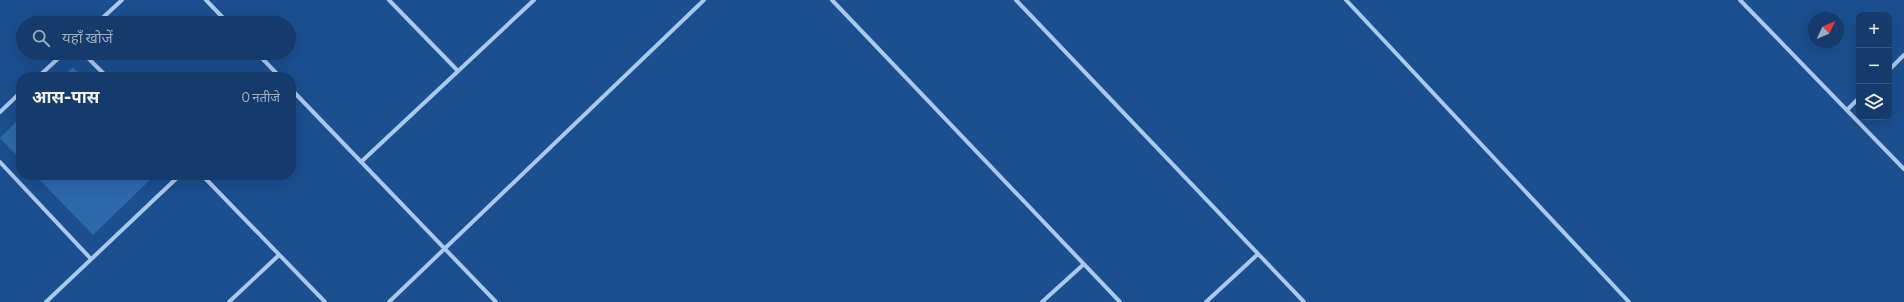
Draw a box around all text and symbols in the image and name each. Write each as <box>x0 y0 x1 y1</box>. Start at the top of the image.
north arrow <box>1808 12 1844 48</box>
map controls <box>1856 12 1892 120</box>
button: + <box>1856 12 1892 48</box>
search box <box>16 16 296 60</box>
icon: search <box>30 27 52 49</box>
text: यहाँ खोजें <box>62 28 113 46</box>
button: − <box>1856 48 1892 84</box>
button: layers <box>1856 84 1892 120</box>
text: आस-पास <box>32 86 99 107</box>
text: 0 नतीजे <box>241 89 280 105</box>

